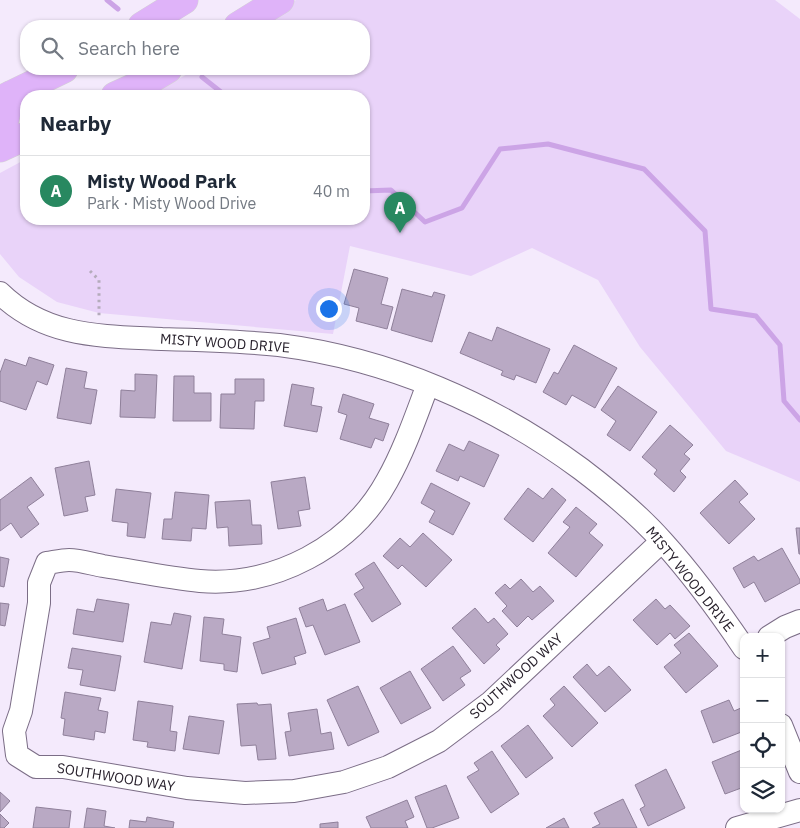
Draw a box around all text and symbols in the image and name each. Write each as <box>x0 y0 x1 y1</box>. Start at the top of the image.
search box <box>20 20 370 75</box>
icon: search <box>38 34 66 62</box>
text: Search here <box>78 36 180 60</box>
text: Nearby <box>40 109 111 137</box>
text: Misty Wood Park <box>87 169 236 193</box>
text: A <box>51 181 61 201</box>
text: 40 m <box>313 181 350 201</box>
pin: A <box>384 192 416 233</box>
text: Park · Misty Wood Drive <box>87 193 256 213</box>
your location <box>316 296 342 322</box>
street label: MISTY WOOD DRIVE <box>159 329 291 357</box>
street label: MISTY WOOD DRIVE <box>642 523 738 635</box>
street label: SOUTHWOOD WAY <box>466 629 567 723</box>
map controls <box>740 633 785 813</box>
button: + <box>740 633 785 678</box>
button: − <box>740 678 785 723</box>
button: locate <box>740 723 785 768</box>
street label: SOUTHWOOD WAY <box>56 759 177 795</box>
button: layers <box>740 768 785 813</box>

